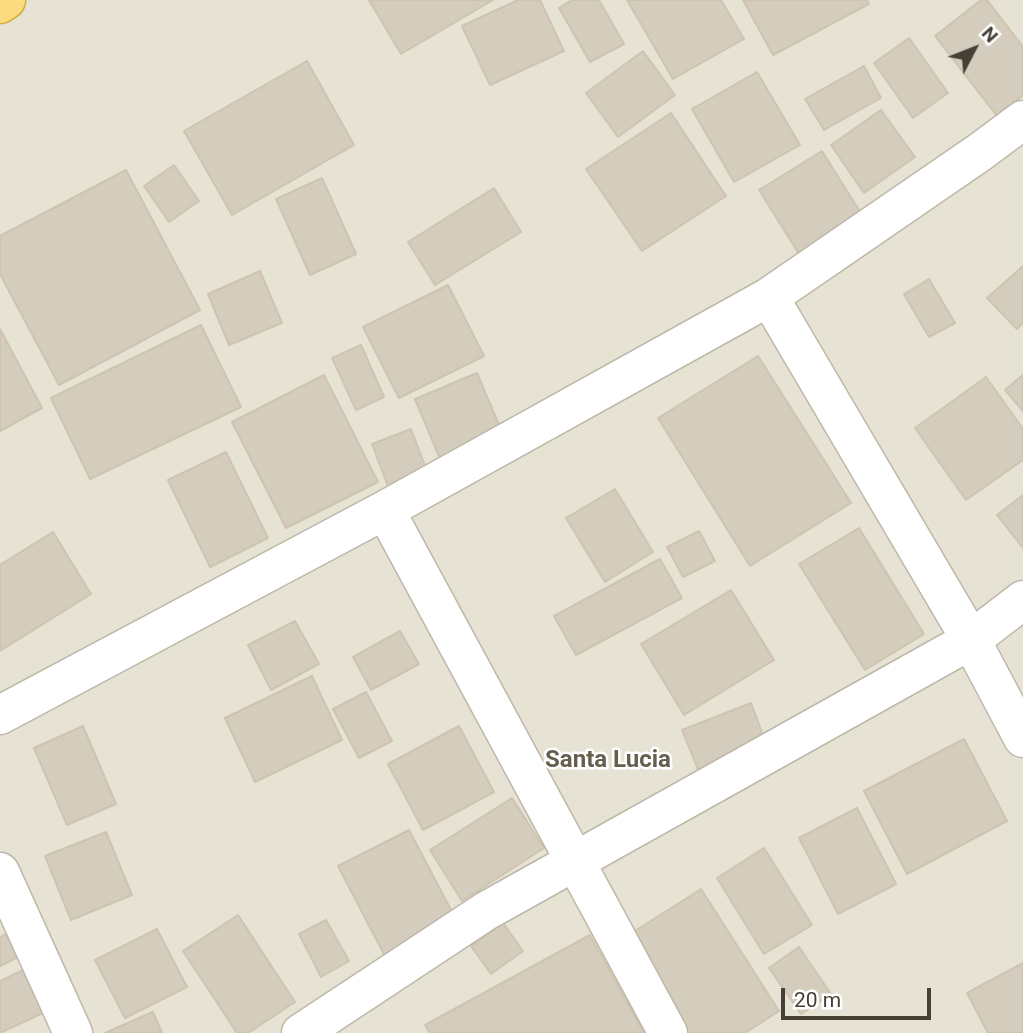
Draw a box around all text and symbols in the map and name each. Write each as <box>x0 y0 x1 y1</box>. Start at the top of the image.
north arrow <box>939 14 1009 84</box>
text: N <box>977 22 1003 47</box>
district label: Santa Lucia <box>545 747 671 775</box>
scale bar <box>785 974 936 1018</box>
text: 20 m <box>794 988 841 1012</box>

